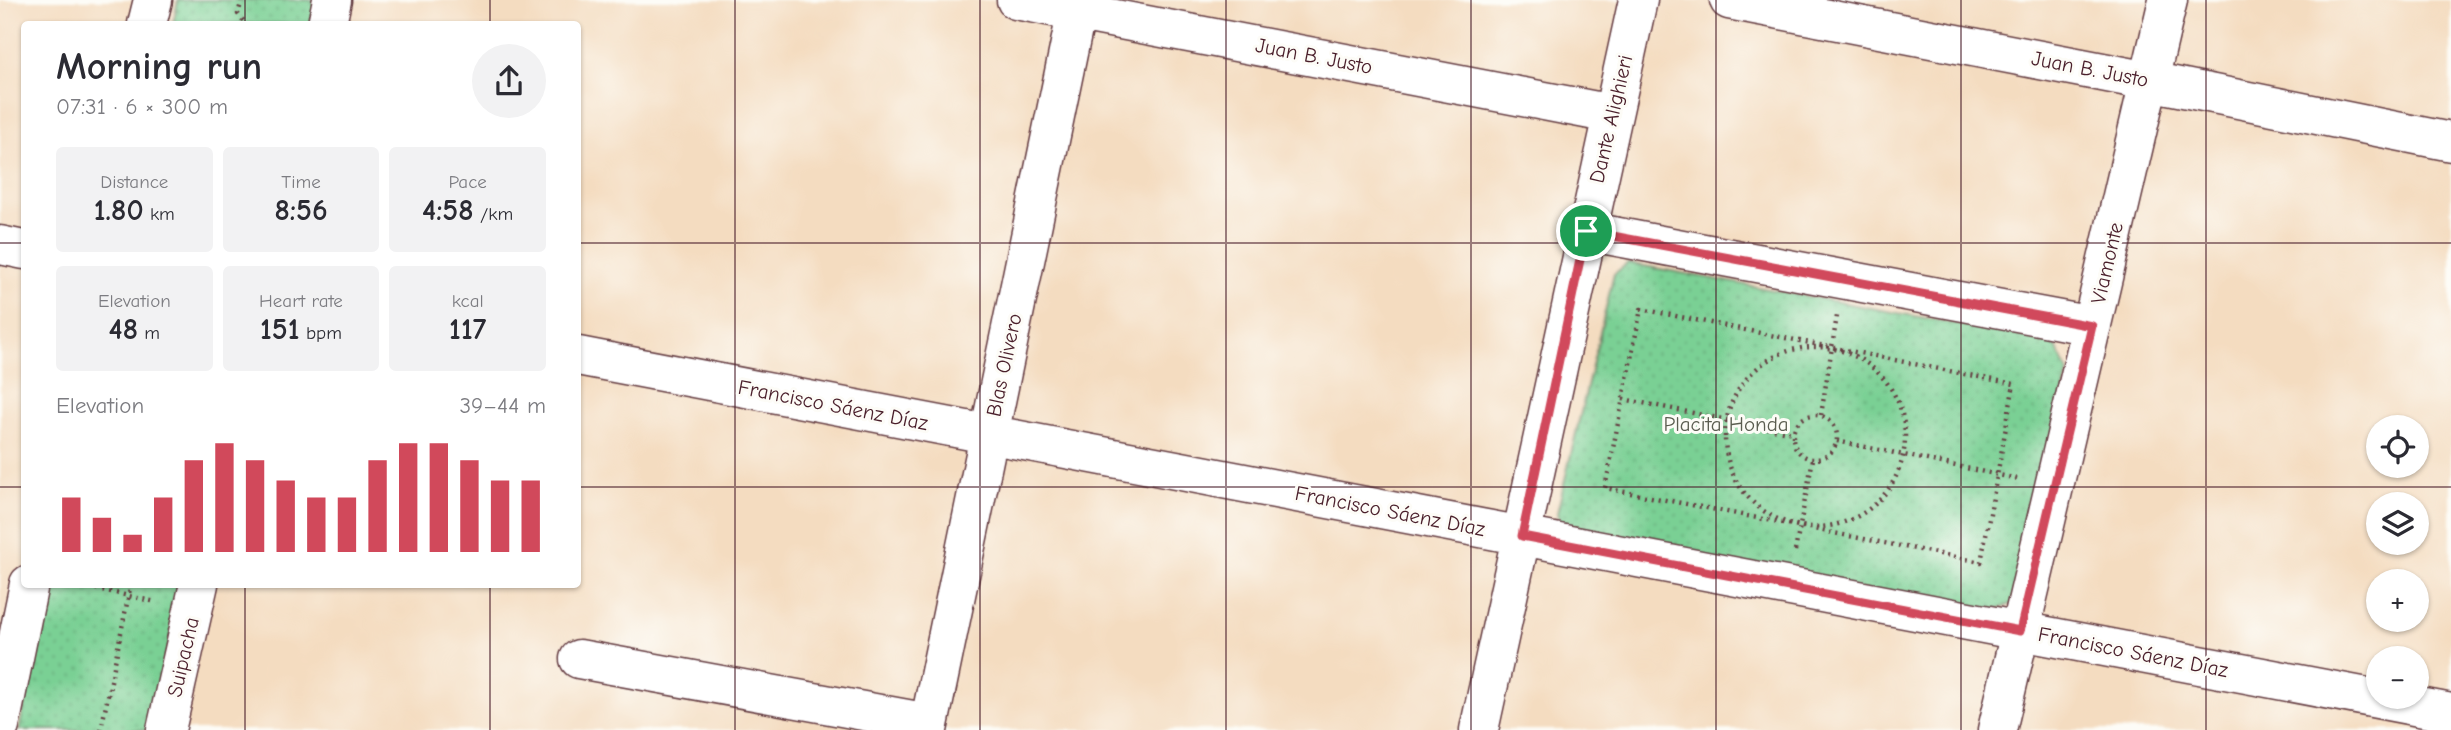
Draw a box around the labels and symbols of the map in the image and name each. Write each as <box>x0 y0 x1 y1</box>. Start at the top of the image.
street label: Juan B. Justo <box>1253 33 1375 79</box>
street label: Juan B. Justo <box>2029 46 2151 92</box>
street label: Dante Alighieri <box>1585 53 1637 185</box>
pin <box>1556 201 1616 261</box>
street label: Viamonte <box>2086 220 2128 306</box>
street label: Blas Olivero <box>981 311 1027 419</box>
street label: Francisco Sáenz Díaz <box>736 375 930 435</box>
park label: Placita Honda <box>1663 412 1789 436</box>
street label: Francisco Sáenz Díaz <box>1293 481 1487 541</box>
street label: Suipacha <box>162 615 204 699</box>
street label: Francisco Sáenz Díaz <box>2036 622 2230 682</box>

